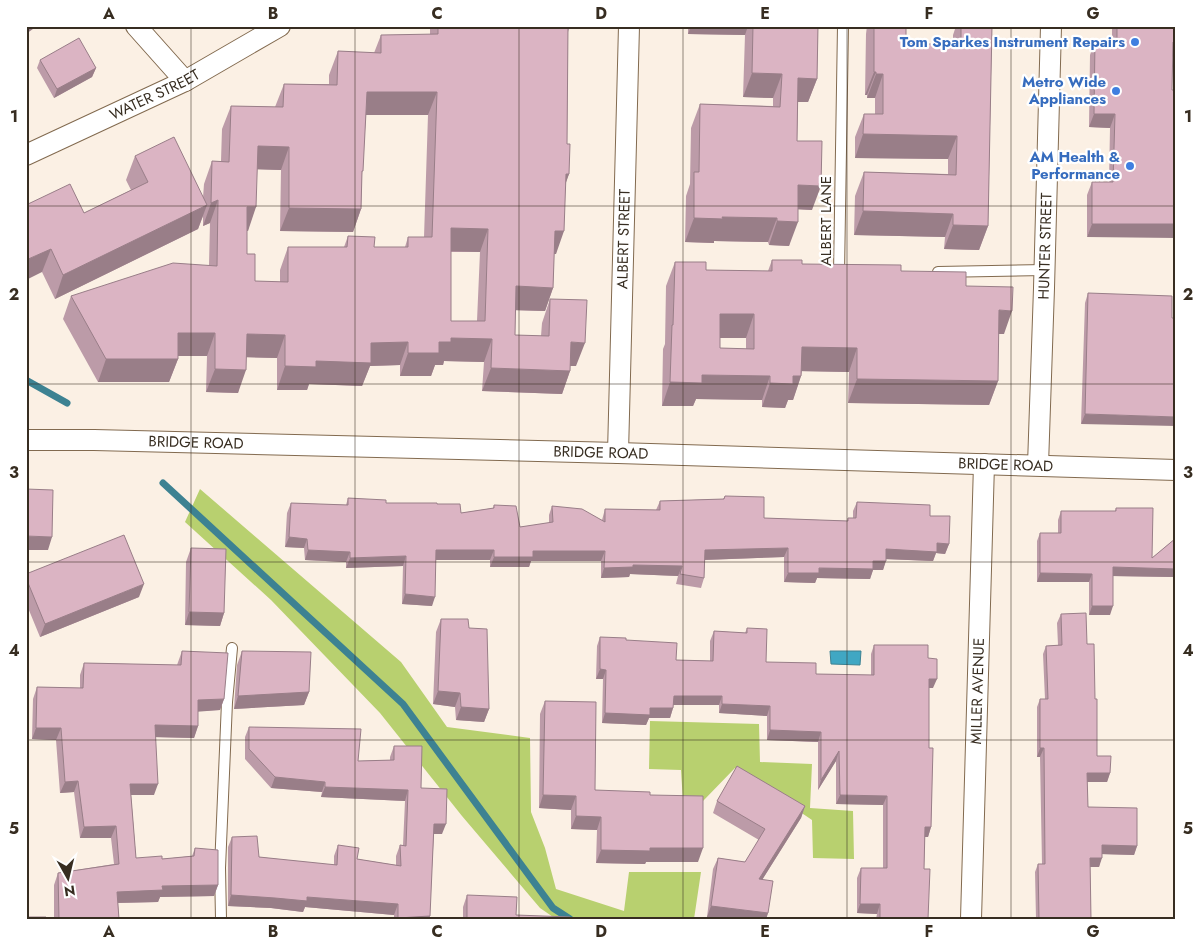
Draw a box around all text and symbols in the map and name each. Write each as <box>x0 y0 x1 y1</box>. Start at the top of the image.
text: A <box>102 2 115 25</box>
text: B <box>268 2 278 25</box>
text: C <box>431 2 443 25</box>
text: D <box>595 2 607 25</box>
text: E <box>760 2 770 25</box>
text: F <box>925 2 933 25</box>
text: G <box>1086 2 1100 25</box>
place label: Tom Sparkes Instrument Repairs <box>900 31 1125 53</box>
marker: Tom Sparkes Instrument Repairs <box>1129 36 1141 48</box>
street label: WATER STREET <box>106 64 204 126</box>
place label: Metro Wide Appliances <box>1022 71 1106 110</box>
marker: Metro Wide Appliances <box>1110 85 1122 97</box>
text: 1 <box>10 105 18 128</box>
text: 1 <box>1184 105 1192 128</box>
place label: AM Health & Performance <box>1029 146 1121 185</box>
marker: AM Health & Performance <box>1124 160 1136 172</box>
street label: ALBERT LANE <box>815 176 837 266</box>
street label: ALBERT STREET <box>611 189 636 290</box>
street label: HUNTER STREET <box>1033 192 1058 300</box>
text: 2 <box>9 283 19 306</box>
text: 2 <box>1183 283 1193 306</box>
street label: BRIDGE ROAD <box>148 430 244 455</box>
street label: BRIDGE ROAD <box>553 440 649 465</box>
street label: BRIDGE ROAD <box>958 452 1053 477</box>
text: 3 <box>9 461 19 484</box>
text: 3 <box>1183 461 1193 484</box>
street label: MILLER AVENUE <box>965 638 990 745</box>
text: 4 <box>8 639 20 662</box>
text: 4 <box>1182 639 1194 662</box>
text: 5 <box>9 817 19 840</box>
text: 5 <box>1183 817 1193 840</box>
north arrow <box>42 852 92 902</box>
text: N <box>63 880 77 902</box>
text: A <box>102 920 115 943</box>
text: B <box>268 920 278 943</box>
text: C <box>431 920 443 943</box>
text: D <box>595 920 607 943</box>
text: E <box>760 920 770 943</box>
text: F <box>925 920 933 943</box>
text: G <box>1086 920 1100 943</box>

